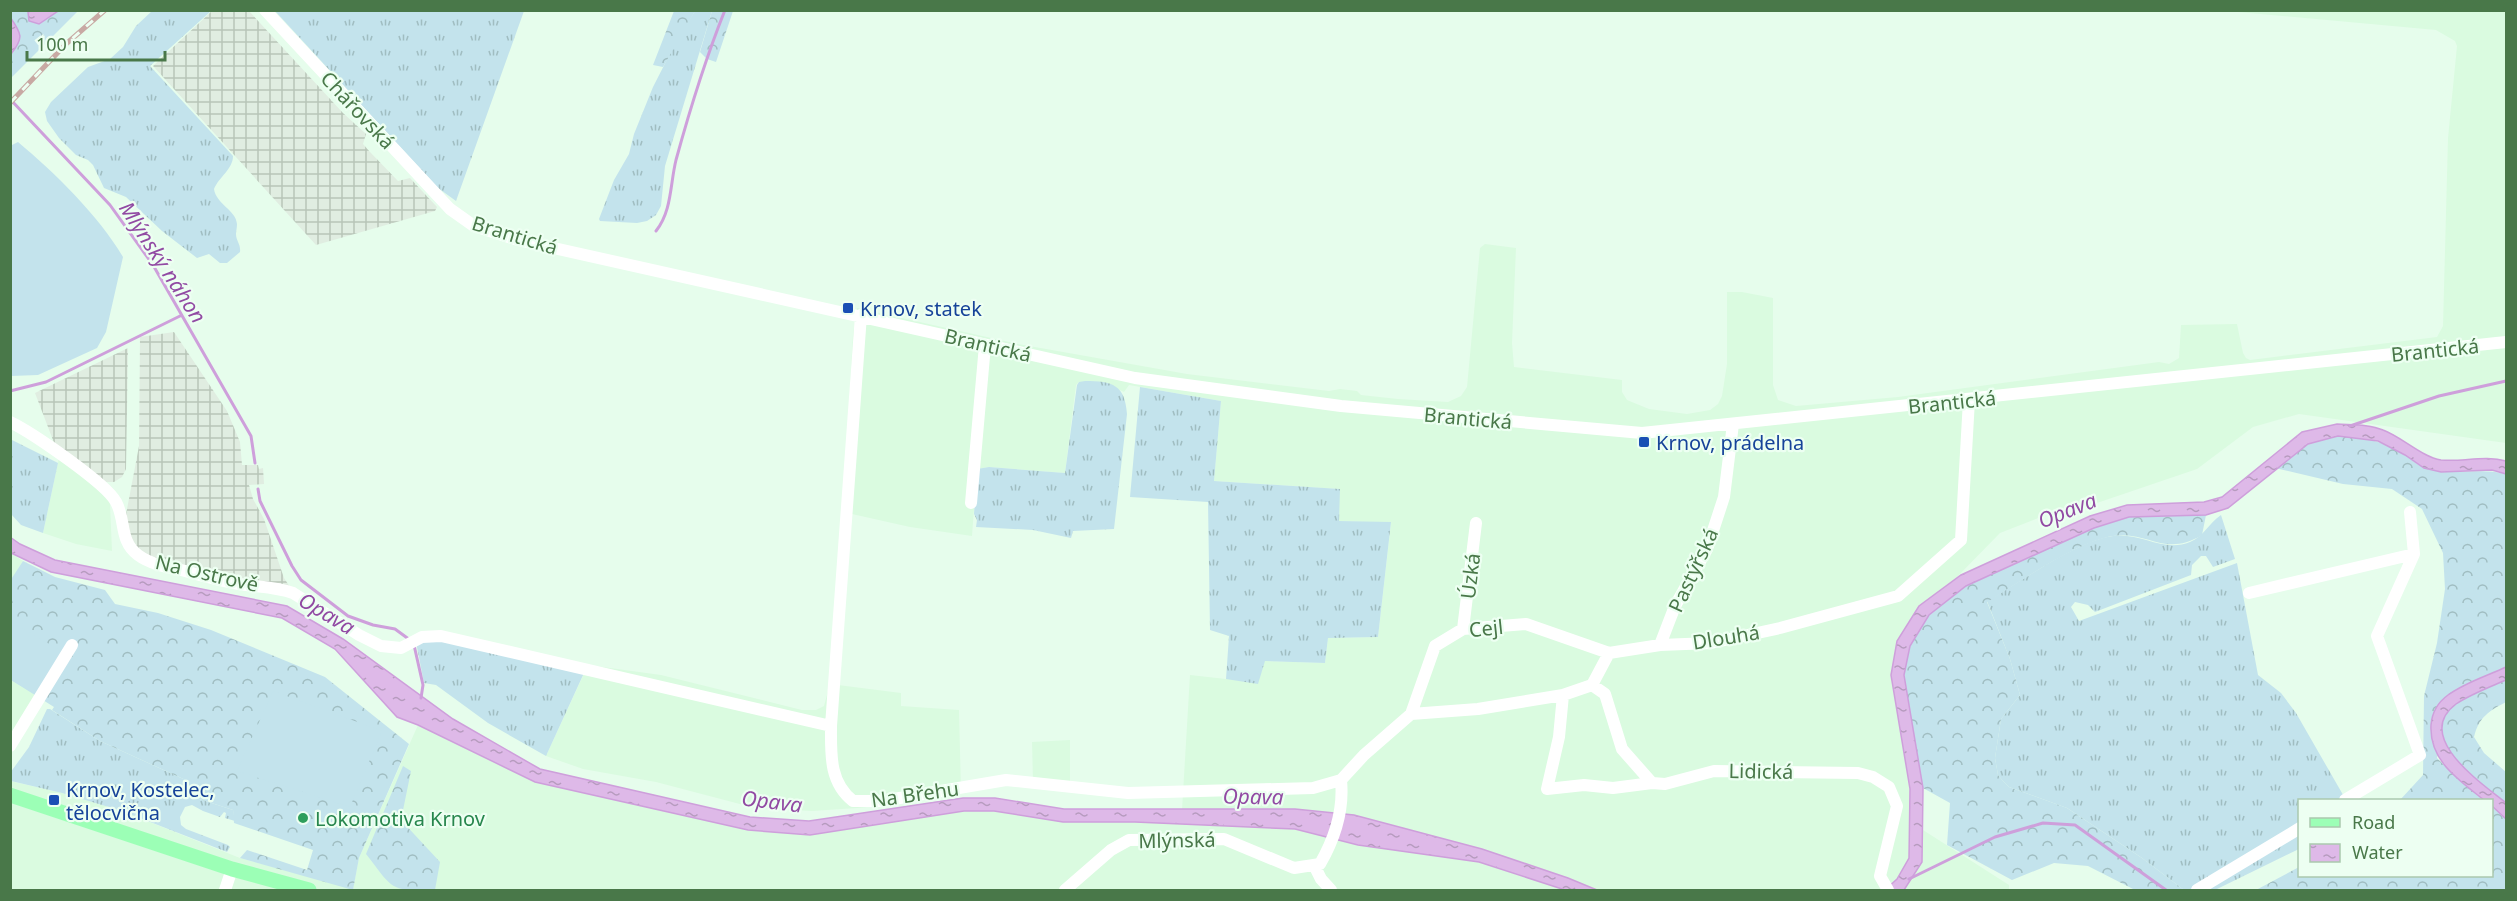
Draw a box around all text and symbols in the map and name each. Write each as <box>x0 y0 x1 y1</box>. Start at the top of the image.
scale bar <box>27 24 165 62</box>
text: 100 m <box>36 32 88 56</box>
street label: Chářovská <box>315 65 401 155</box>
water label: Mlýnský náhon <box>113 196 213 328</box>
street label: Brantická <box>469 209 561 261</box>
place label: Krnov, statek <box>860 295 982 322</box>
marker: Krnov, statek <box>841 301 855 315</box>
street label: Brantická <box>942 322 1034 368</box>
street label: Brantická <box>2390 332 2480 368</box>
street label: Brantická <box>1907 384 1997 420</box>
street label: Brantická <box>1423 401 1513 435</box>
place label: Krnov, prádelna <box>1656 429 1804 456</box>
marker: Krnov, prádelna <box>1637 435 1651 449</box>
water label: Opava <box>2033 486 2101 534</box>
street label: Pastýřská <box>1662 523 1724 617</box>
street label: Na Ostrově <box>153 548 261 598</box>
street label: Úzká <box>1454 552 1486 600</box>
water label: Opava <box>294 585 360 641</box>
street label: Cejl <box>1468 613 1504 643</box>
street label: Dlouhá <box>1690 618 1762 656</box>
street label: Lidická <box>1728 757 1794 785</box>
street label: Na Břehu <box>869 774 961 814</box>
place label: Krnov, Kostelec, tělocvična <box>66 776 215 826</box>
water label: Opava <box>1222 781 1284 811</box>
water label: Opava <box>740 783 804 819</box>
marker: Krnov, Kostelec, tělocvična <box>47 793 61 807</box>
legend <box>2298 799 2493 877</box>
place label: Lokomotiva Krnov <box>315 805 486 832</box>
text: Road <box>2352 810 2395 834</box>
marker: Lokomotiva Krnov <box>296 811 310 825</box>
street label: Mlýnská <box>1138 826 1216 854</box>
text: Water <box>2352 840 2403 864</box>

